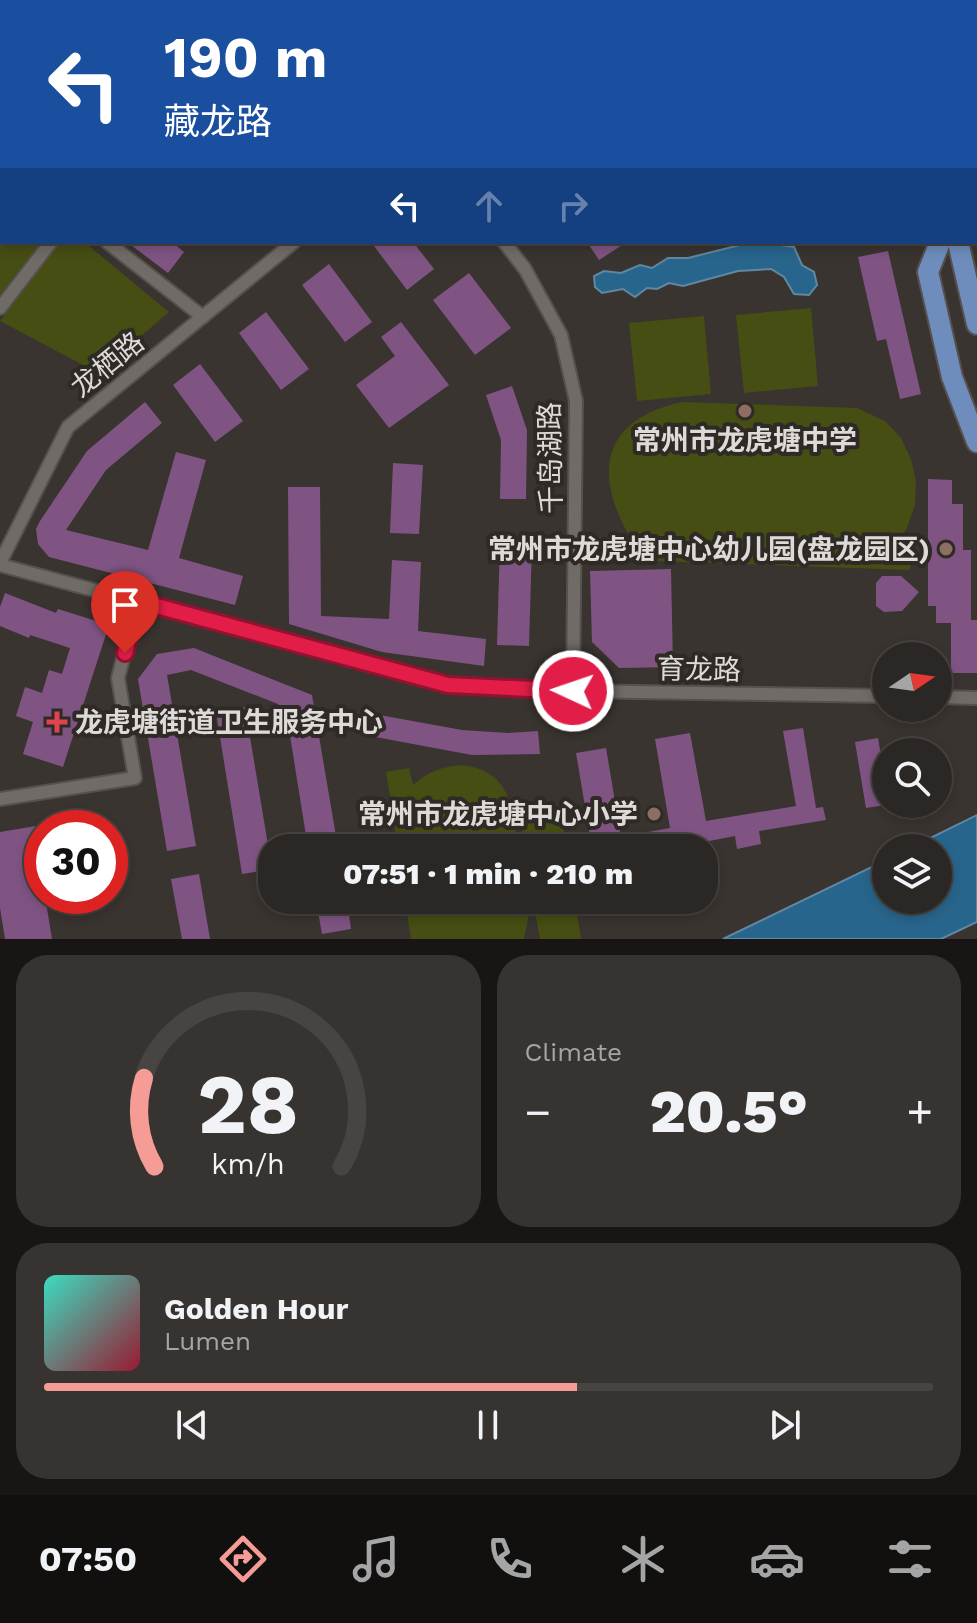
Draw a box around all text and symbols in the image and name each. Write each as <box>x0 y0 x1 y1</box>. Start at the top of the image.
text: 190 m <box>164 25 327 91</box>
icon: left <box>32 32 136 136</box>
text: 藏龙路 <box>164 101 272 143</box>
icon: left <box>383 184 427 228</box>
icon: ahead <box>467 184 511 228</box>
icon: right <box>551 184 595 228</box>
street label: 龙栖路 <box>64 325 150 404</box>
street label: 千岛湖路 <box>533 402 568 514</box>
marker: 常州市龙虎塘中学 <box>736 402 754 420</box>
place label: 常州市龙虎塘中学 <box>633 424 857 457</box>
place label: 常州市龙虎塘中心幼儿园(盘龙园区) <box>488 533 930 566</box>
marker: 常州市龙虎塘中心幼儿园(盘龙园区) <box>937 540 955 558</box>
pin <box>91 571 159 653</box>
icon: arrive <box>103 583 147 627</box>
north arrow <box>872 642 952 722</box>
map controls <box>872 642 952 914</box>
position arrow <box>531 649 615 733</box>
street label: 育龙路 <box>657 652 741 687</box>
place label: 龙虎塘街道卫生服务中心 <box>75 706 383 739</box>
marker: 龙虎塘街道卫生服务中心 <box>46 711 68 733</box>
button: search <box>872 738 952 818</box>
place label: 常州市龙虎塘中心小学 <box>358 798 638 831</box>
marker: 常州市龙虎塘中心小学 <box>645 805 663 823</box>
speed limit sign: 30 <box>24 810 128 914</box>
button: layers <box>872 834 952 914</box>
text: 07:51 · 1 min · 210 m <box>343 856 633 891</box>
text: Climate <box>525 1037 622 1067</box>
text: 28 <box>197 1056 299 1153</box>
text: 20.5° <box>650 1076 808 1147</box>
text: − <box>525 1086 551 1138</box>
text: + <box>906 1086 933 1138</box>
text: km/h <box>211 1147 285 1181</box>
text: Golden Hour <box>164 1291 348 1326</box>
text: Lumen <box>164 1326 251 1356</box>
icon: previous <box>170 1403 214 1447</box>
icon: pause <box>466 1403 510 1447</box>
icon: next <box>763 1403 807 1447</box>
icon: directions <box>215 1531 271 1587</box>
icon: music <box>348 1531 404 1587</box>
icon: phone <box>482 1531 538 1587</box>
icon: climate <box>615 1531 671 1587</box>
icon: car <box>749 1531 805 1587</box>
icon: filters <box>882 1531 938 1587</box>
text: 07:50 <box>39 1538 137 1580</box>

